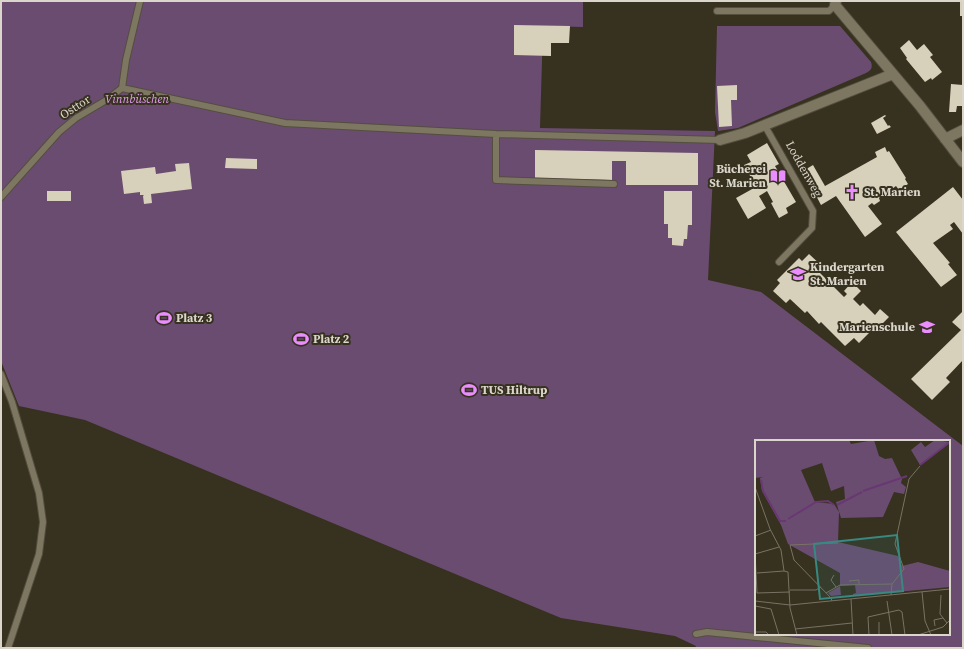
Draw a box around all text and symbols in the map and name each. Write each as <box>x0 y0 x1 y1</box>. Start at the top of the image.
street label: Osttor <box>57 91 93 123</box>
park label: Vinnbüschen <box>105 91 169 107</box>
street label: Loddenweg <box>782 138 826 200</box>
place label: Bücherei St. Marien <box>709 161 767 191</box>
library icon: Bücherei St. Marien <box>769 167 787 185</box>
church icon: St. Marien <box>843 183 861 201</box>
place label: St. Marien <box>864 184 921 200</box>
place label: Kindergarten St. Marien <box>810 259 885 289</box>
school or university icon: Kindergarten St. Marien <box>789 265 807 283</box>
sports icon: Platz 3 <box>155 309 173 327</box>
place label: Platz 3 <box>176 310 213 326</box>
school or university icon: Marienschule <box>918 318 936 336</box>
place label: Marienschule <box>839 319 915 335</box>
sports icon: Platz 2 <box>292 330 310 348</box>
place label: Platz 2 <box>313 331 350 347</box>
sports icon: TUS Hiltrup <box>460 381 478 399</box>
place label: TUS Hiltrup <box>481 382 547 398</box>
inset map <box>755 440 950 635</box>

